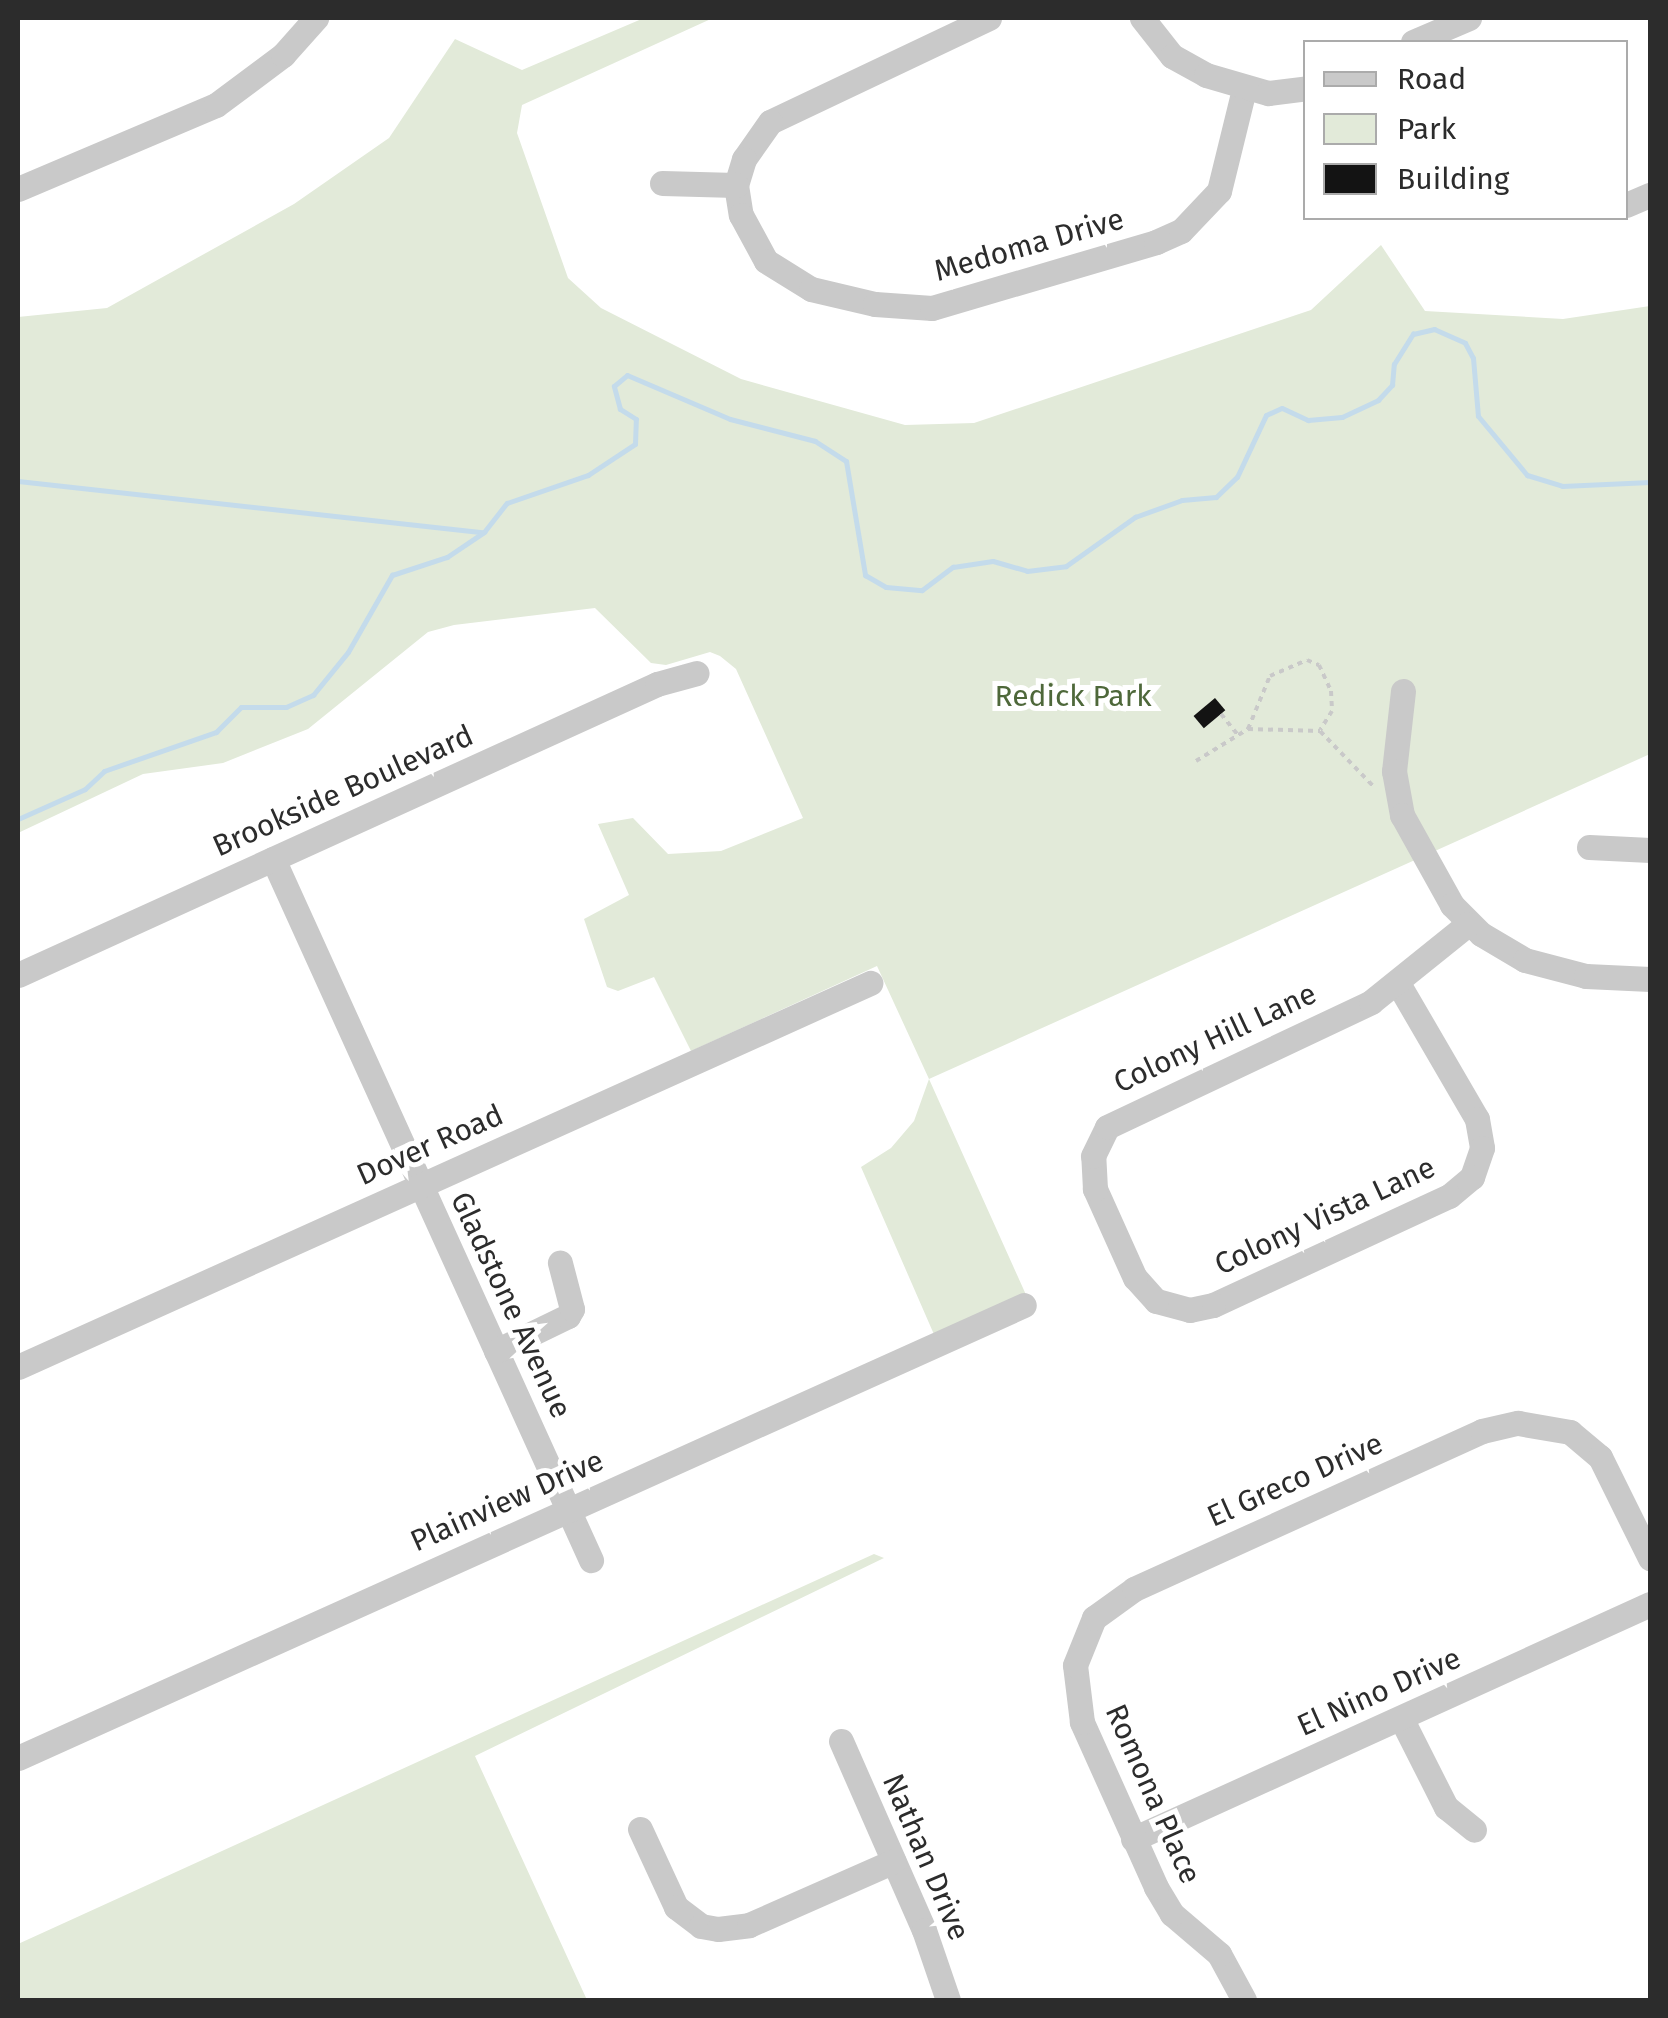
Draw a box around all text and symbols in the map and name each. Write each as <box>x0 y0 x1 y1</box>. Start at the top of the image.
legend <box>1303 40 1628 220</box>
text: Road <box>1397 61 1466 97</box>
text: Park <box>1397 111 1456 147</box>
text: Building <box>1397 161 1509 197</box>
street label: Medoma Drive <box>930 201 1128 289</box>
park label: Redick Park <box>994 678 1152 714</box>
street label: Brookside Boulevard <box>207 717 479 865</box>
street label: Colony Hill Lane <box>1108 975 1322 1101</box>
street label: Dover Road <box>351 1097 509 1193</box>
street label: Colony Vista Lane <box>1209 1149 1441 1283</box>
street label: Gladstone Avenue <box>443 1186 579 1424</box>
street label: El Greco Drive <box>1202 1425 1388 1535</box>
street label: Plainview Drive <box>405 1442 609 1560</box>
street label: El Nino Drive <box>1292 1640 1466 1744</box>
street label: Romona Place <box>1097 1699 1209 1889</box>
street label: Nathan Drive <box>875 1768 977 1946</box>

